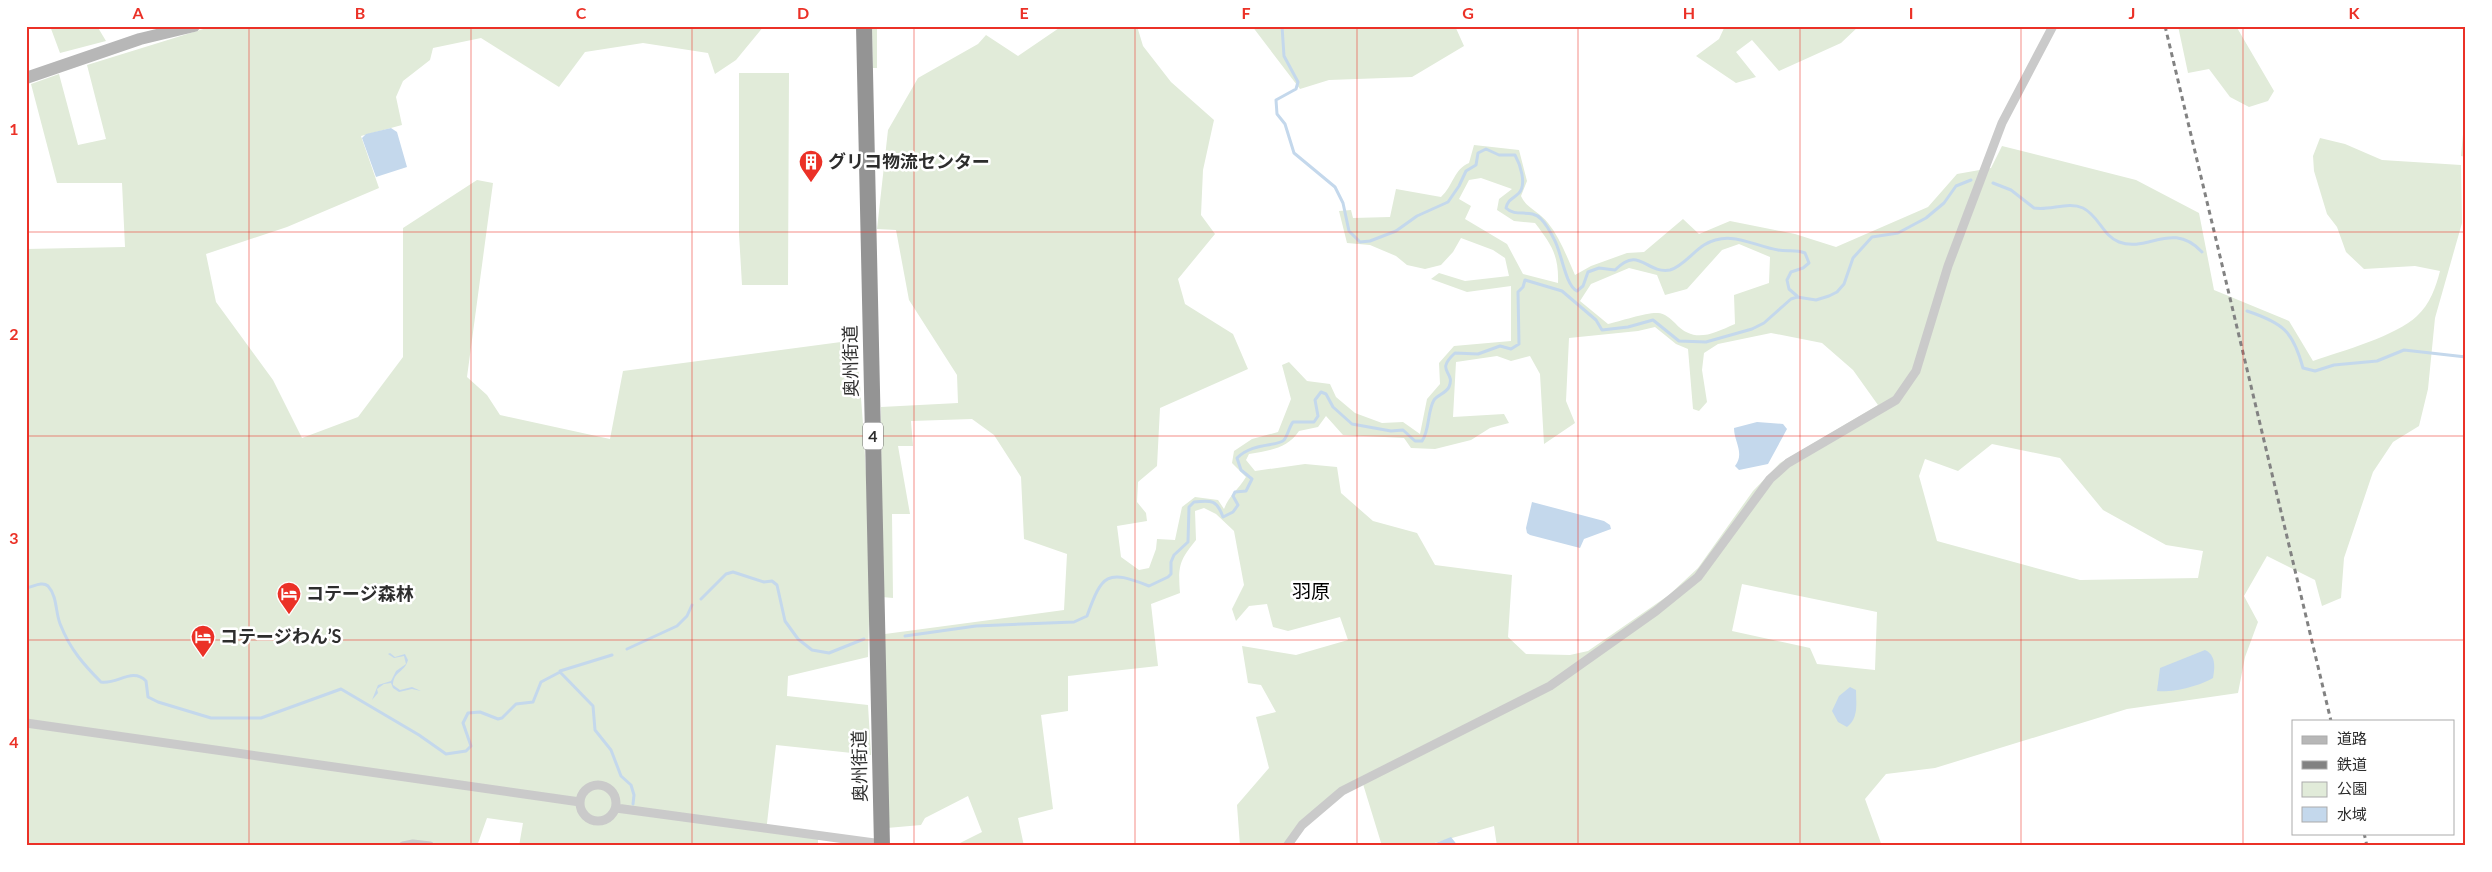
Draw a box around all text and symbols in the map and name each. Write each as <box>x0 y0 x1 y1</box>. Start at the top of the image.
text: A <box>131 3 144 22</box>
text: B <box>355 3 365 22</box>
text: C <box>576 3 587 22</box>
text: D <box>797 3 809 22</box>
text: E <box>1019 3 1029 22</box>
text: F <box>1241 3 1251 22</box>
text: G <box>1462 3 1474 22</box>
text: H <box>1683 3 1695 22</box>
text: I <box>1909 3 1913 22</box>
text: J <box>2129 3 2135 22</box>
text: K <box>2349 3 2361 22</box>
text: 1 <box>9 119 19 138</box>
building icon: グリコ物流センター <box>798 149 824 183</box>
place label: グリコ物流センター <box>828 150 990 172</box>
text: 2 <box>9 324 19 343</box>
street label: 奥州街道 <box>838 325 862 397</box>
road number: 4 <box>863 422 883 450</box>
text: 3 <box>9 528 19 547</box>
district label: 羽原 <box>1292 579 1330 602</box>
hotel icon: コテージ森林 <box>276 581 302 615</box>
place label: コテージ森林 <box>306 582 414 604</box>
hotel icon: コテージわん’S <box>190 624 216 658</box>
place label: コテージわん’S <box>220 625 342 647</box>
legend <box>2292 720 2454 834</box>
text: 道路 <box>2337 729 2367 747</box>
street label: 奥州街道 <box>847 730 871 802</box>
text: 4 <box>9 732 19 751</box>
text: 鉄道 <box>2337 755 2367 773</box>
text: 公園 <box>2337 779 2367 797</box>
text: 水域 <box>2337 805 2367 823</box>

